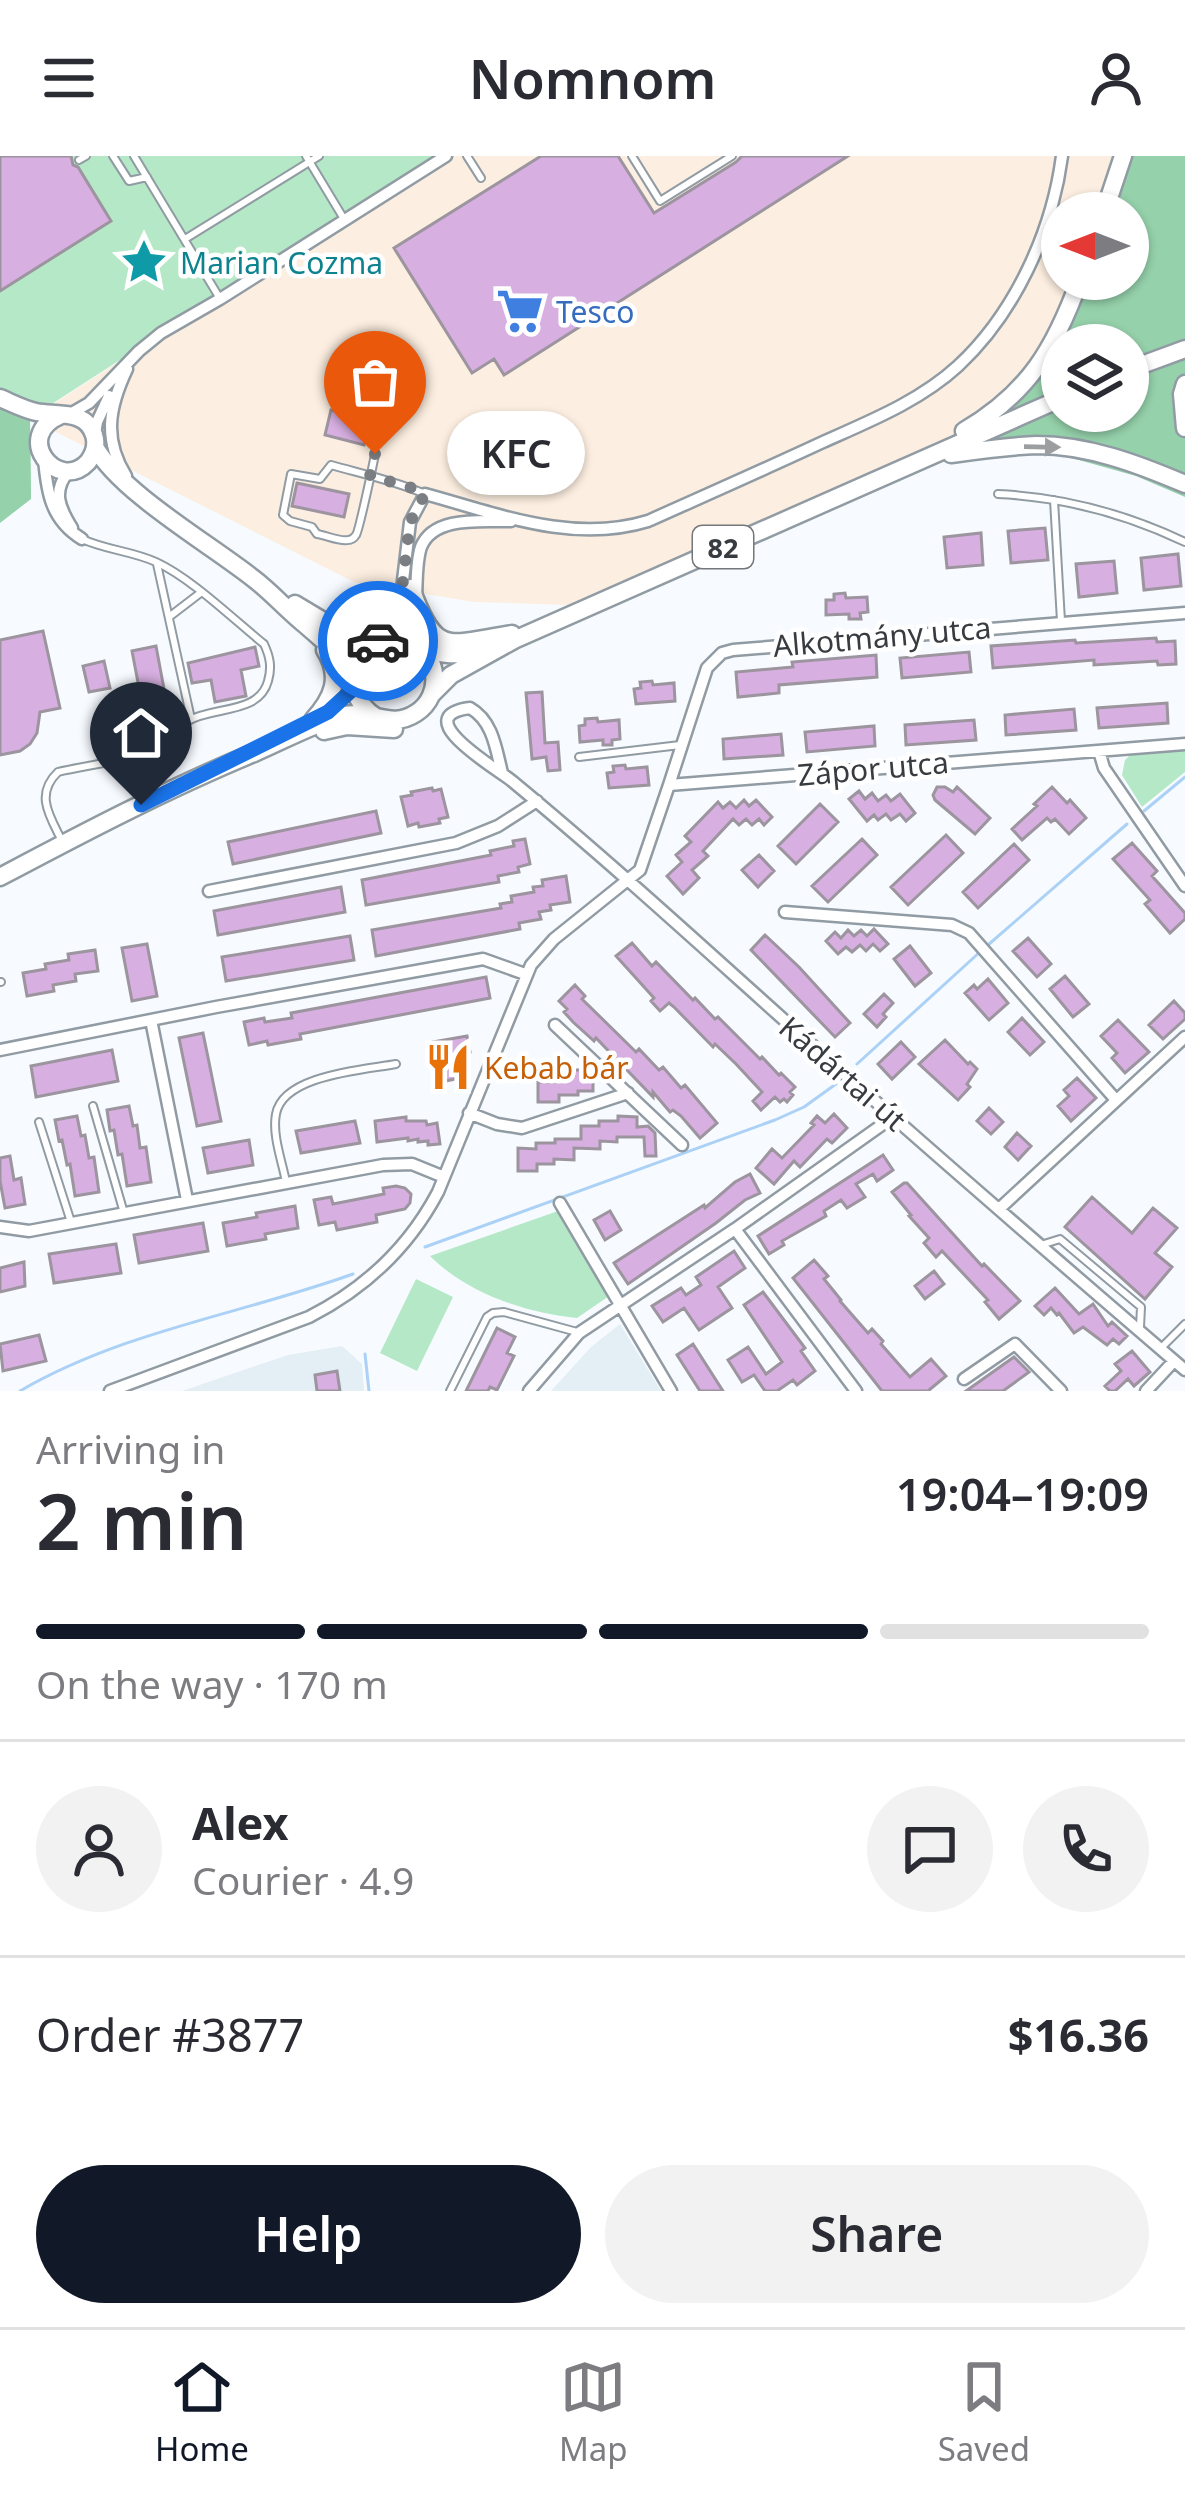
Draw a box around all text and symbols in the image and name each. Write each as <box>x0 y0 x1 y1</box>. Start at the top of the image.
text: Nomnom <box>469 41 716 115</box>
icon: menu <box>36 45 102 111</box>
icon: person <box>1083 45 1149 111</box>
north arrow <box>1041 192 1149 300</box>
map controls <box>1041 192 1149 432</box>
place icon: Marian Cozma <box>119 237 169 287</box>
place label: Marian Cozma <box>180 242 383 283</box>
supermarket icon: Tesco <box>495 286 545 336</box>
place label: Tesco <box>556 291 634 332</box>
button: layers <box>1041 324 1149 432</box>
pin <box>324 331 426 454</box>
icon: bag <box>342 349 408 415</box>
callout: KFC <box>447 412 585 496</box>
text: KFC <box>480 426 552 479</box>
one-way arrow <box>1024 437 1062 456</box>
road number: 82 <box>693 526 753 568</box>
courier <box>318 581 438 701</box>
street label: Alkotmány utca <box>771 606 993 666</box>
icon: car <box>345 608 411 674</box>
pin <box>90 682 192 805</box>
icon: home <box>108 700 174 766</box>
street label: Zápor utca <box>796 741 950 795</box>
street label: Kádártai út <box>771 1006 915 1140</box>
restaurant icon: Kebab bár <box>423 1042 473 1092</box>
place label: Kebab bár <box>484 1047 629 1088</box>
text: Arriving in <box>36 1422 225 1475</box>
text: 19:04–19:09 <box>896 1463 1149 1524</box>
text: 2 min <box>36 1467 248 1573</box>
text: On the way · 170 m <box>36 1657 388 1710</box>
button: person <box>36 1786 162 1912</box>
button: chat <box>867 1786 993 1912</box>
button: phone <box>1023 1786 1149 1912</box>
text: Alex <box>192 1792 289 1853</box>
text: Courier · 4.9 <box>192 1853 414 1906</box>
text: Order #3877 <box>36 2004 304 2065</box>
text: $16.36 <box>1008 2004 1149 2065</box>
button: Help <box>36 2165 581 2303</box>
button: Share <box>605 2165 1149 2303</box>
tab: Home <box>155 2354 249 2471</box>
tab: Map <box>559 2354 628 2471</box>
tab: Saved <box>938 2354 1030 2471</box>

